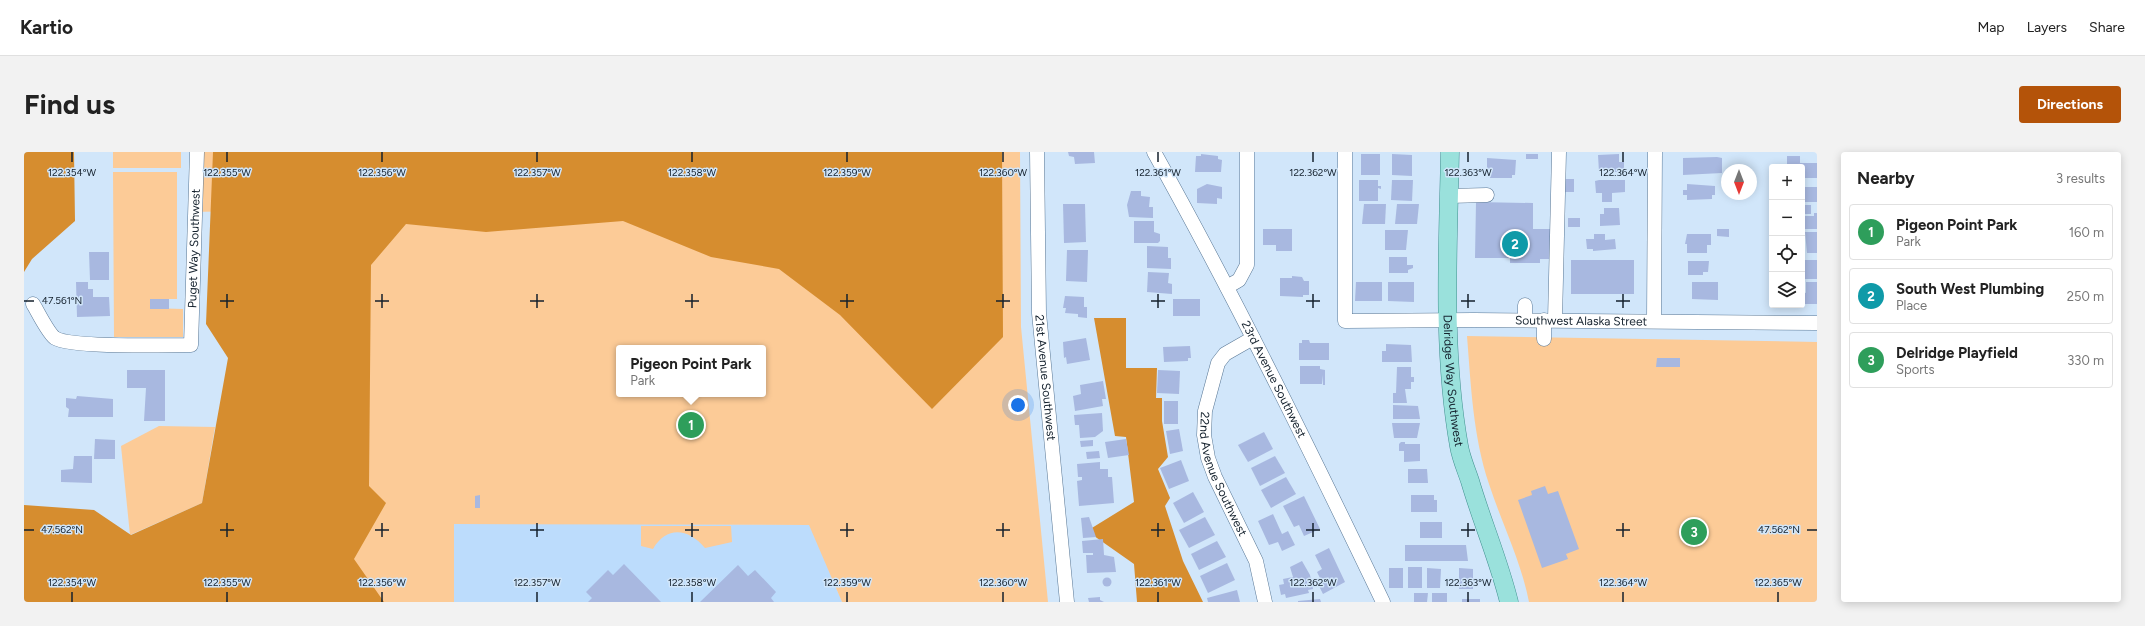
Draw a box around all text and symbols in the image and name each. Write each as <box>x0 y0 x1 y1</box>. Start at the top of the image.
text: Kartio <box>20 16 73 39</box>
text: Map <box>1977 19 2005 36</box>
text: Layers <box>2027 19 2067 36</box>
text: Share <box>2089 19 2125 36</box>
button: Directions <box>2019 86 2121 123</box>
text: Find us <box>24 87 115 121</box>
north arrow <box>1721 164 1757 200</box>
map controls <box>1769 164 1805 308</box>
button: + <box>1769 164 1805 200</box>
text: 122.354°W <box>48 166 96 179</box>
text: 122.355°W <box>203 166 251 179</box>
text: 122.356°W <box>358 166 406 179</box>
text: 122.357°W <box>513 166 561 179</box>
text: 122.358°W <box>668 166 716 179</box>
text: 122.359°W <box>823 166 871 179</box>
text: 122.360°W <box>979 166 1027 179</box>
text: 122.361°W <box>1135 166 1181 179</box>
text: 122.362°W <box>1289 166 1337 179</box>
text: 122.363°W <box>1444 166 1492 179</box>
text: 122.364°W <box>1599 166 1647 179</box>
text: Nearby <box>1857 168 1915 188</box>
text: 3 results <box>2056 171 2105 186</box>
street label: Puget Way Southwest <box>185 188 203 308</box>
button: − <box>1769 200 1805 236</box>
text: Pigeon Point Park <box>1896 216 2017 234</box>
text: 1 <box>1868 225 1874 240</box>
text: 160 m <box>2069 225 2104 240</box>
pin: 2 <box>1502 229 1528 259</box>
text: Park <box>1896 234 1921 249</box>
button: locate <box>1769 236 1805 272</box>
button: layers <box>1769 272 1805 308</box>
text: South West Plumbing <box>1896 280 2044 298</box>
text: 2 <box>1867 289 1875 304</box>
text: 250 m <box>2067 289 2104 304</box>
text: 47.561°N <box>42 294 82 307</box>
text: Place <box>1896 298 1927 313</box>
street label: Southwest Alaska Street <box>1515 313 1648 329</box>
street label: 21st Avenue Southwest <box>1032 314 1058 442</box>
street label: Delridge Way Southwest <box>1441 315 1466 448</box>
street label: 23rd Avenue Southwest <box>1238 319 1309 441</box>
text: Delridge Playfield <box>1896 344 2018 362</box>
popup <box>616 345 766 397</box>
text: 3 <box>1867 353 1875 368</box>
text: 330 m <box>2067 353 2104 368</box>
text: Pigeon Point Park <box>630 355 752 373</box>
text: Sports <box>1896 362 1935 377</box>
text: Park <box>630 373 655 388</box>
your location <box>1008 395 1028 415</box>
pin: 1 <box>678 410 704 440</box>
street label: 22nd Avenue Southwest <box>1197 411 1250 539</box>
pin: 3 <box>1681 517 1707 547</box>
text: 47.562°N <box>41 523 83 536</box>
text: 47.562°N <box>1758 523 1800 536</box>
text: 122.354°W <box>48 576 96 589</box>
text: 122.355°W <box>203 576 251 589</box>
text: 122.356°W <box>358 576 406 589</box>
text: 122.357°W <box>513 576 561 589</box>
text: 122.358°W <box>668 576 716 589</box>
text: 122.359°W <box>823 576 871 589</box>
text: 122.360°W <box>979 576 1027 589</box>
text: 122.361°W <box>1135 576 1181 589</box>
text: 122.362°W <box>1289 576 1337 589</box>
text: 122.363°W <box>1444 576 1492 589</box>
text: 122.364°W <box>1599 576 1647 589</box>
text: 122.365°W <box>1754 576 1802 589</box>

